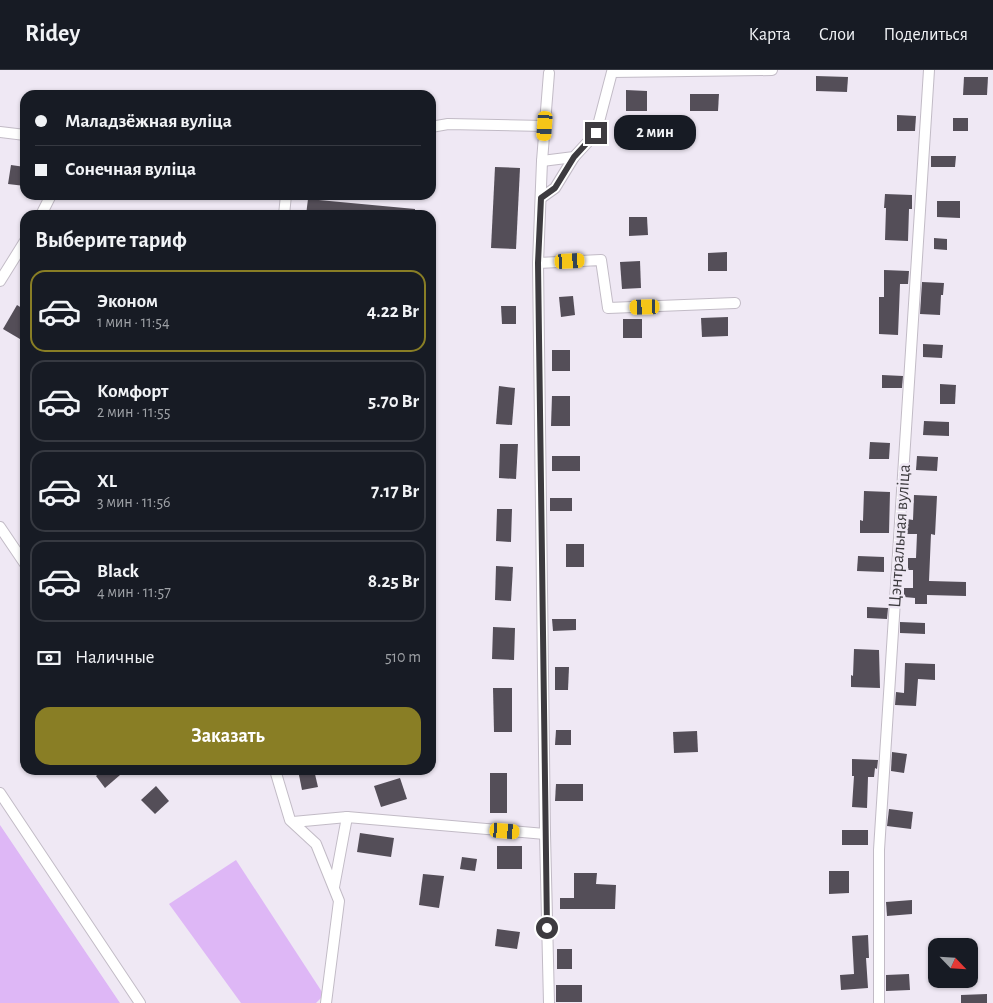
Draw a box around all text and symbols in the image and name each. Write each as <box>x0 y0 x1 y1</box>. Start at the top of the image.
text: Ridey <box>25 22 80 46</box>
text: Карта <box>749 26 791 44</box>
text: Слои <box>819 26 855 44</box>
text: Поделиться <box>883 26 968 44</box>
car <box>536 111 553 141</box>
text: Маладзёжная вуліца <box>65 112 232 131</box>
callout: 2 мин <box>614 116 696 150</box>
route end <box>585 122 607 144</box>
text: 2 мин <box>636 124 674 140</box>
text: Сонечная вуліца <box>65 160 196 179</box>
text: Выберите тариф <box>35 229 187 251</box>
car <box>554 253 585 269</box>
icon: car <box>37 289 82 334</box>
text: Эконом <box>97 292 158 311</box>
car <box>629 299 660 315</box>
text: 4.22 Br <box>367 302 419 321</box>
text: 1 мин · 11:54 <box>97 314 170 330</box>
icon: car <box>37 379 82 424</box>
text: Комфорт <box>97 382 168 401</box>
text: 5.70 Br <box>368 392 419 411</box>
text: 2 мин · 11:55 <box>97 404 171 420</box>
street label: Цэнтральная вуліца <box>886 464 914 609</box>
icon: car <box>37 469 82 514</box>
text: XL <box>97 472 117 491</box>
text: 7.17 Br <box>371 482 419 501</box>
text: 3 мин · 11:56 <box>97 494 171 510</box>
icon: car <box>37 559 82 604</box>
text: Black <box>97 562 139 581</box>
text: 8.25 Br <box>368 572 419 591</box>
text: 4 мин · 11:57 <box>97 584 171 600</box>
icon: cash <box>35 644 63 672</box>
text: Наличные <box>75 648 155 667</box>
text: 510 m <box>385 649 421 665</box>
button: Заказать <box>35 707 421 765</box>
car <box>489 822 520 840</box>
route start <box>536 917 558 939</box>
north arrow <box>928 938 978 988</box>
map controls <box>928 938 978 988</box>

